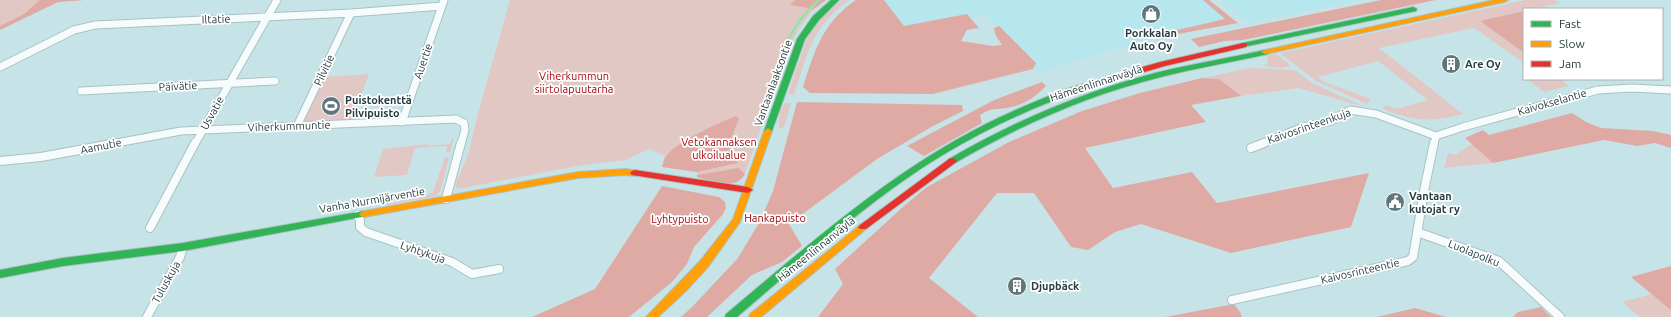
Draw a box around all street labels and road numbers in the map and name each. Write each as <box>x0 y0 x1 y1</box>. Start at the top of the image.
street label: Iltatie <box>201 13 231 25</box>
street label: Vantaanlaaksontie <box>752 38 794 128</box>
street label: Auertie <box>411 42 435 80</box>
street label: Pilvitie <box>312 52 336 88</box>
street label: Hämeenlinnanväylä <box>1048 62 1144 104</box>
street label: Päivätie <box>158 79 198 93</box>
street label: Kaivokselantie <box>1516 86 1588 118</box>
street label: Usvatie <box>198 94 226 132</box>
street label: Kaivosrinteenkuja <box>1266 106 1352 146</box>
street label: Viherkummuntie <box>247 119 331 133</box>
street label: Aamutie <box>79 136 123 156</box>
street label: Vanha Nurmijärventie <box>318 185 426 215</box>
street label: Hämeenlinnanväylä <box>775 214 857 284</box>
street label: Luolapolku <box>1447 237 1501 269</box>
street label: Lyhtykuja <box>399 239 447 265</box>
street label: Kaivosrinteentie <box>1319 256 1401 286</box>
street label: Tuluskuja <box>150 259 182 305</box>

